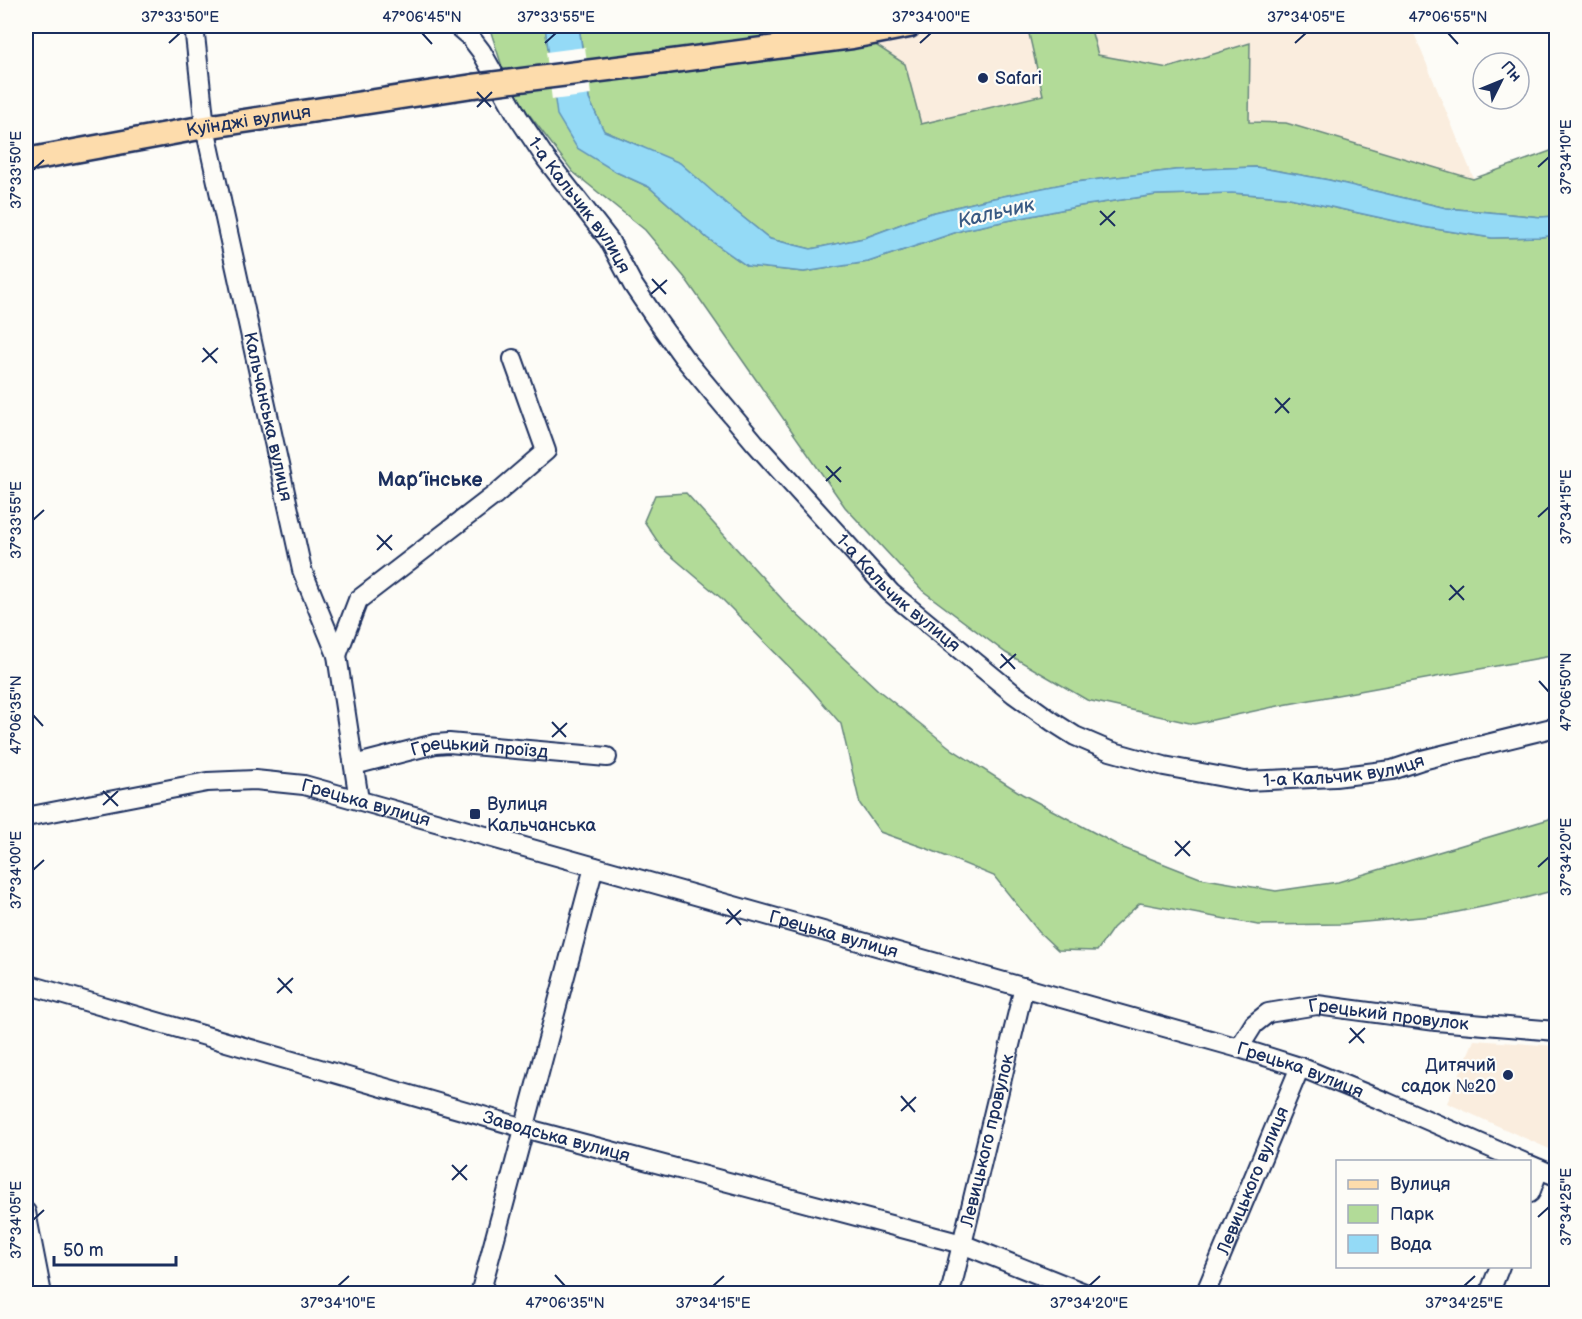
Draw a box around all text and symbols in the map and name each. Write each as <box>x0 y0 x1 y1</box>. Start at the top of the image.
text: 37°33'50"E <box>141 8 219 27</box>
text: 47°06'45"N <box>382 8 462 27</box>
text: 37°33'55"E <box>517 8 595 27</box>
text: 37°34'00"E <box>892 8 970 27</box>
text: 37°34'05"E <box>1267 8 1345 27</box>
text: 47°06'55"N <box>1409 8 1487 27</box>
north arrow <box>1471 51 1531 111</box>
text: Пн <box>1497 58 1525 86</box>
place label: Safari <box>995 68 1042 89</box>
marker: Safari <box>976 71 990 85</box>
street label: Куїнджі вулиця <box>184 100 312 141</box>
text: 37°34'10"E <box>1557 119 1576 195</box>
text: 37°33'50"E <box>7 131 26 209</box>
street label: 1-а Кальчик вулиця <box>524 133 635 277</box>
water label: Кальчик <box>955 192 1037 233</box>
street label: Кальчанська вулиця <box>240 330 297 503</box>
district label: Мар’їнське <box>377 468 483 492</box>
text: 37°34'15"E <box>1557 469 1576 545</box>
text: 37°33'55"E <box>7 481 26 559</box>
street label: 1-а Кальчик вулиця <box>832 529 965 656</box>
text: 47°06'50"N <box>1557 652 1576 732</box>
text: 47°06'35"N <box>7 675 26 755</box>
street label: Грецький проїзд <box>408 732 549 762</box>
street label: 1-а Кальчик вулиця <box>1262 750 1427 791</box>
street label: Грецька вулиця <box>299 774 433 831</box>
place label: Вулиця Кальчанська <box>487 794 597 836</box>
marker: Вулиця Кальчанська <box>468 807 482 821</box>
text: 37°34'20"E <box>1557 818 1576 896</box>
text: 37°34'00"E <box>7 831 26 909</box>
street label: Грецька вулиця <box>767 906 901 962</box>
street label: Грецький провулок <box>1307 994 1470 1034</box>
street label: Грецька вулиця <box>1234 1038 1367 1102</box>
street label: Левицького провулок <box>956 1051 1018 1230</box>
place label: Дитячий садок №20 <box>1401 1055 1496 1097</box>
marker: Дитячий садок №20 <box>1501 1068 1515 1082</box>
street label: Левицького вулиця <box>1212 1103 1293 1259</box>
street label: Заводська вулиця <box>481 1106 632 1166</box>
legend <box>1336 1160 1531 1268</box>
text: 37°34'25"E <box>1557 1168 1576 1246</box>
text: Вулиця <box>1390 1174 1451 1195</box>
text: 37°34'05"E <box>7 1181 26 1259</box>
text: Парк <box>1390 1204 1434 1225</box>
scale bar <box>54 1229 176 1267</box>
text: Вода <box>1390 1234 1432 1255</box>
text: 50 m <box>63 1240 104 1261</box>
text: 37°34'10"E <box>300 1294 376 1313</box>
text: 47°06'35"N <box>525 1294 605 1313</box>
text: 37°34'15"E <box>675 1294 751 1313</box>
text: 37°34'20"E <box>1050 1294 1128 1313</box>
text: 37°34'25"E <box>1425 1294 1503 1313</box>

